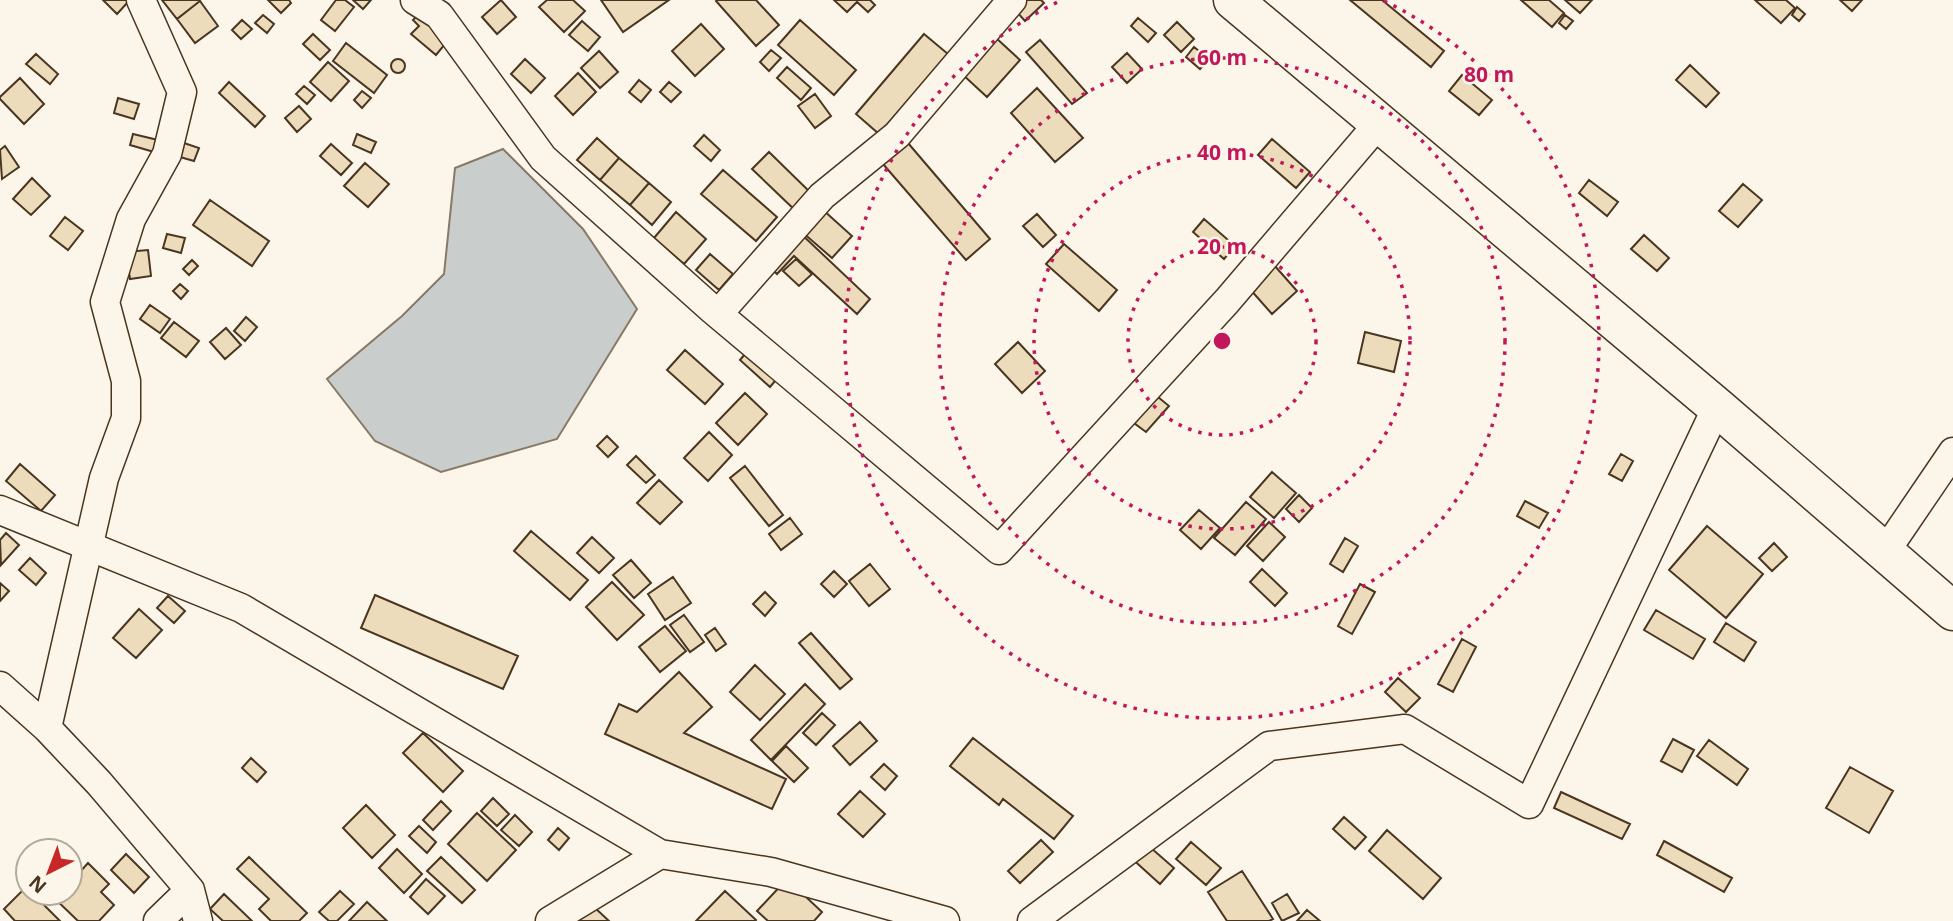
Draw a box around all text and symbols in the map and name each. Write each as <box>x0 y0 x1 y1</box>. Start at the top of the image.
text: 60 m <box>1197 43 1247 71</box>
text: 80 m <box>1464 60 1514 88</box>
text: 40 m <box>1197 138 1247 166</box>
text: 20 m <box>1197 232 1247 260</box>
centre of rings <box>1210 329 1234 353</box>
north arrow <box>14 837 84 907</box>
text: N <box>23 870 52 899</box>

